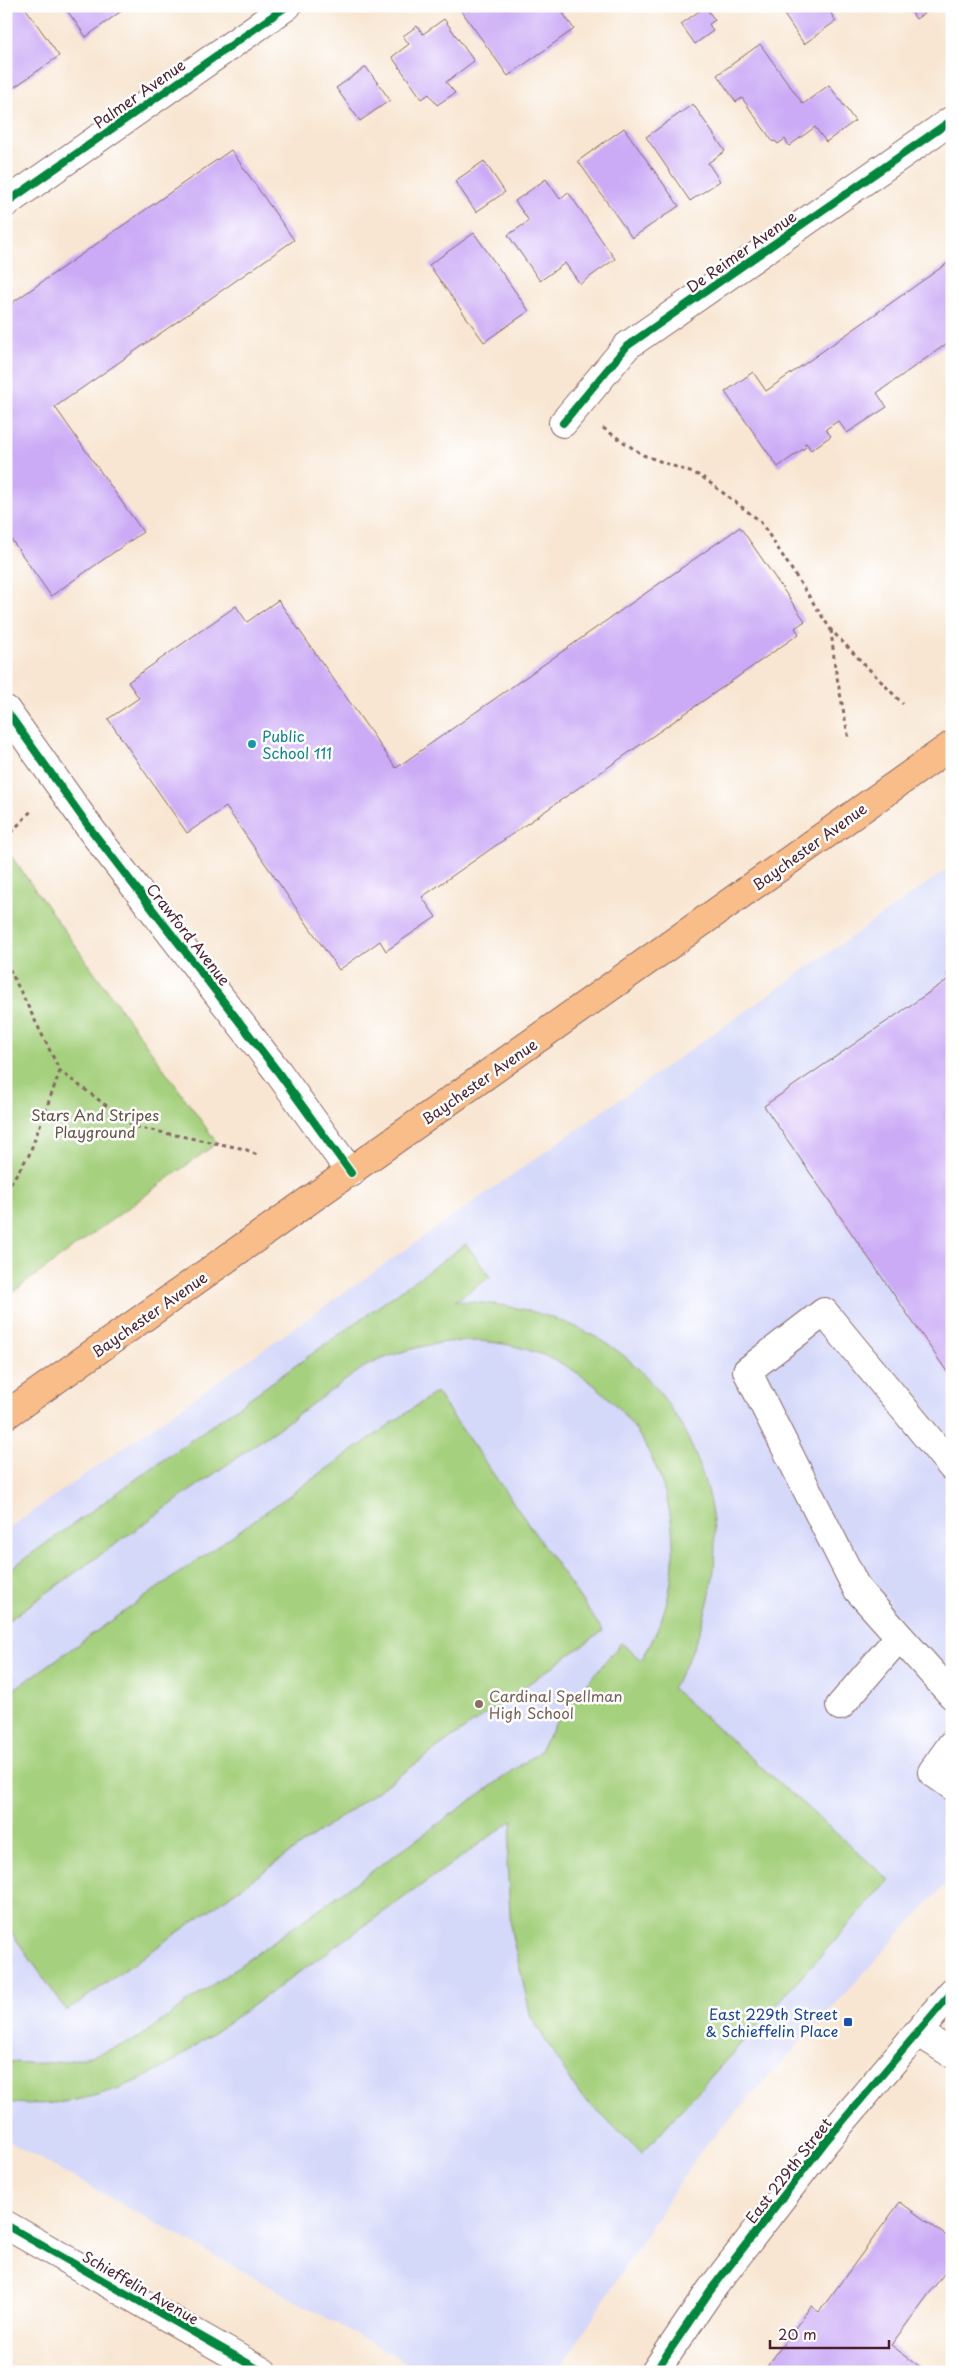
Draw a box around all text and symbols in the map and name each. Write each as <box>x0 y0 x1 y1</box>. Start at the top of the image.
street label: Palmer Avenue <box>88 53 190 133</box>
street label: De Reimer Avenue <box>681 204 801 298</box>
place label: Public School 111 <box>262 724 332 764</box>
marker: Public School 111 <box>246 738 258 750</box>
street label: Baychester Avenue <box>747 797 871 895</box>
street label: Crawford Avenue <box>142 878 236 990</box>
street label: Baychester Avenue <box>416 1032 542 1130</box>
park label: Stars And Stripes Playground <box>31 1103 159 1143</box>
street label: Baychester Avenue <box>86 1265 212 1363</box>
place label: Cardinal Spellman High School <box>489 1684 623 1724</box>
marker: Cardinal Spellman High School <box>473 1698 485 1710</box>
place label: East 229th Street & Schieffelin Place <box>706 2002 838 2042</box>
marker: East 229th Street & Schieffelin Place <box>842 2016 854 2028</box>
street label: East 229th Street <box>739 2112 837 2228</box>
street label: Schieffelin Avenue <box>79 2244 203 2330</box>
scale bar <box>770 2318 889 2350</box>
text: 20 m <box>778 2322 817 2345</box>

